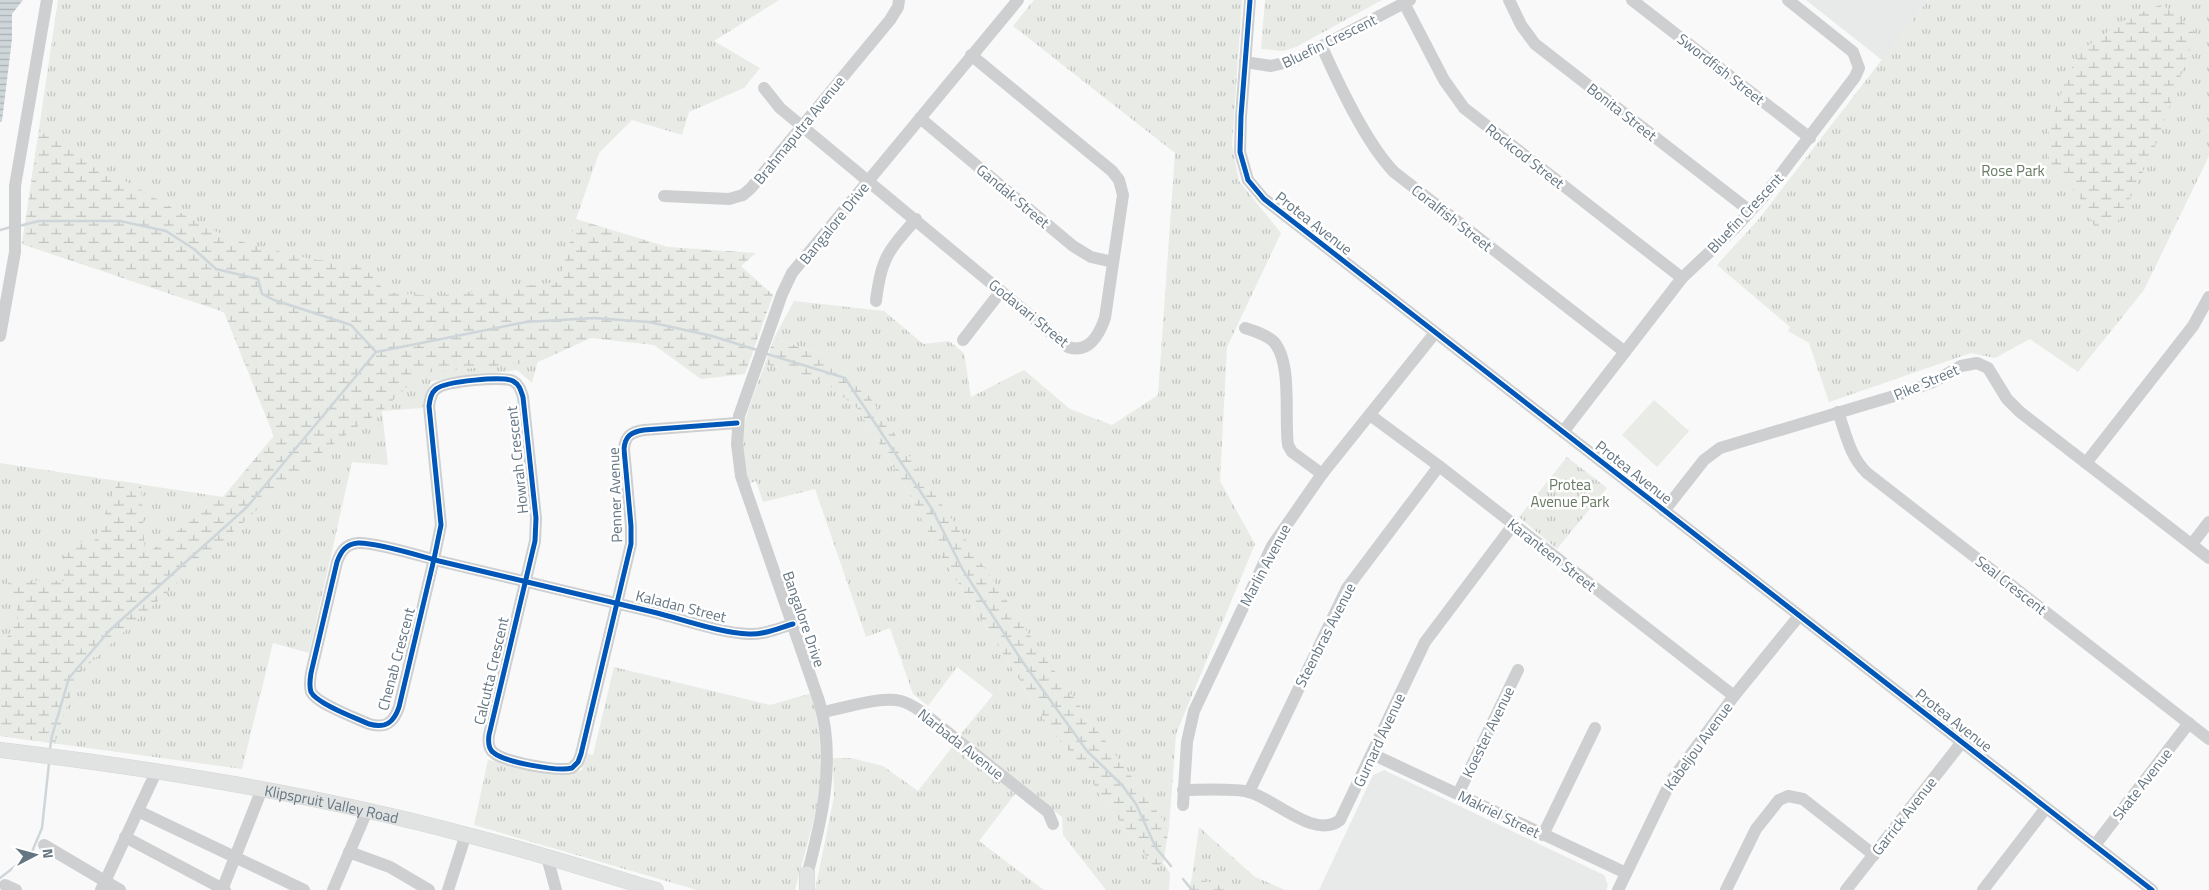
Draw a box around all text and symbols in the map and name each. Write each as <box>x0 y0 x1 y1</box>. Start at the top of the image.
street label: Bluefin Crescent <box>1278 8 1381 74</box>
street label: Swordfish Street <box>1672 27 1770 111</box>
street label: Brahmaputra Avenue <box>748 71 850 189</box>
street label: Bonita Street <box>1582 77 1662 147</box>
street label: Rockcod Street <box>1481 118 1570 195</box>
street label: Gandak Street <box>971 158 1055 234</box>
park label: Rose Park <box>1981 159 2045 182</box>
street label: Bluefin Crescent <box>1702 167 1789 258</box>
street label: Bangalore Drive <box>794 177 874 269</box>
street label: Coralfish Street <box>1407 179 1498 257</box>
street label: Protea Avenue <box>1271 186 1357 260</box>
street label: Godavari Street <box>984 273 1075 353</box>
street label: Pike Street <box>1890 358 1963 406</box>
street label: Howrah Crescent <box>500 404 534 515</box>
street label: Protea Avenue <box>1591 435 1677 509</box>
street label: Penner Avenue <box>602 447 628 543</box>
park label: Protea Avenue Park <box>1531 473 1609 513</box>
street label: Karanteen Street <box>1503 513 1602 598</box>
street label: Marlin Avenue <box>1234 520 1296 610</box>
street label: Seal Crescent <box>1970 550 2052 621</box>
street label: Bangalore Drive <box>777 568 831 670</box>
street label: Steenbras Avenue <box>1289 579 1361 691</box>
street label: Kaladan Street <box>633 584 729 629</box>
street label: Chenab Crescent <box>371 604 421 713</box>
street label: Calcutta Crescent <box>467 614 515 727</box>
street label: Koester Avenue <box>1456 682 1520 782</box>
street label: Protea Avenue <box>1911 683 1997 757</box>
street label: Gurnard Avenue <box>1347 689 1411 791</box>
street label: Kabeljou Avenue <box>1658 697 1738 795</box>
street label: Narbada Avenue <box>913 703 1009 785</box>
street label: Skate Avenue <box>2107 743 2177 825</box>
street label: Garrick Avenue <box>1866 772 1942 860</box>
street label: Klipspruit Valley Road <box>263 778 401 829</box>
street label: Makriel Street <box>1454 784 1545 844</box>
north arrow <box>10 830 60 880</box>
text: N <box>37 848 59 860</box>

